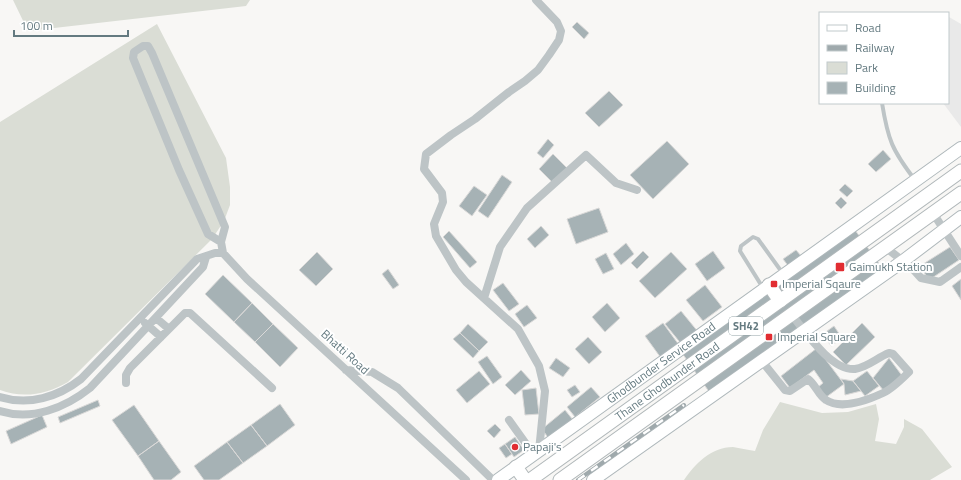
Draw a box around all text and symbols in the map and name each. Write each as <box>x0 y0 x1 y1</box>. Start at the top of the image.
scale bar <box>14 12 128 38</box>
legend <box>819 12 949 104</box>
text: 100 m <box>20 16 53 35</box>
text: Road <box>855 18 881 37</box>
text: Railway <box>855 38 895 57</box>
text: Park <box>855 58 878 77</box>
text: Building <box>855 78 896 97</box>
place label: Gaimukh Station <box>849 257 933 276</box>
marker: Gaimukh Station <box>834 261 846 273</box>
place label: Imperial Sqaure <box>782 274 861 293</box>
marker: Imperial Sqaure <box>769 279 779 289</box>
street label: Ghodbunder Service Road <box>603 317 719 408</box>
road number: SH42 <box>729 317 763 335</box>
street label: Bhatti Road <box>317 325 374 379</box>
place label: Imperial Square <box>777 327 856 346</box>
marker: Imperial Square <box>764 332 774 342</box>
street label: Thane Ghodbunder Road <box>611 337 723 425</box>
place label: Papaji's <box>523 437 562 456</box>
marker: Papaji's <box>510 442 520 452</box>

